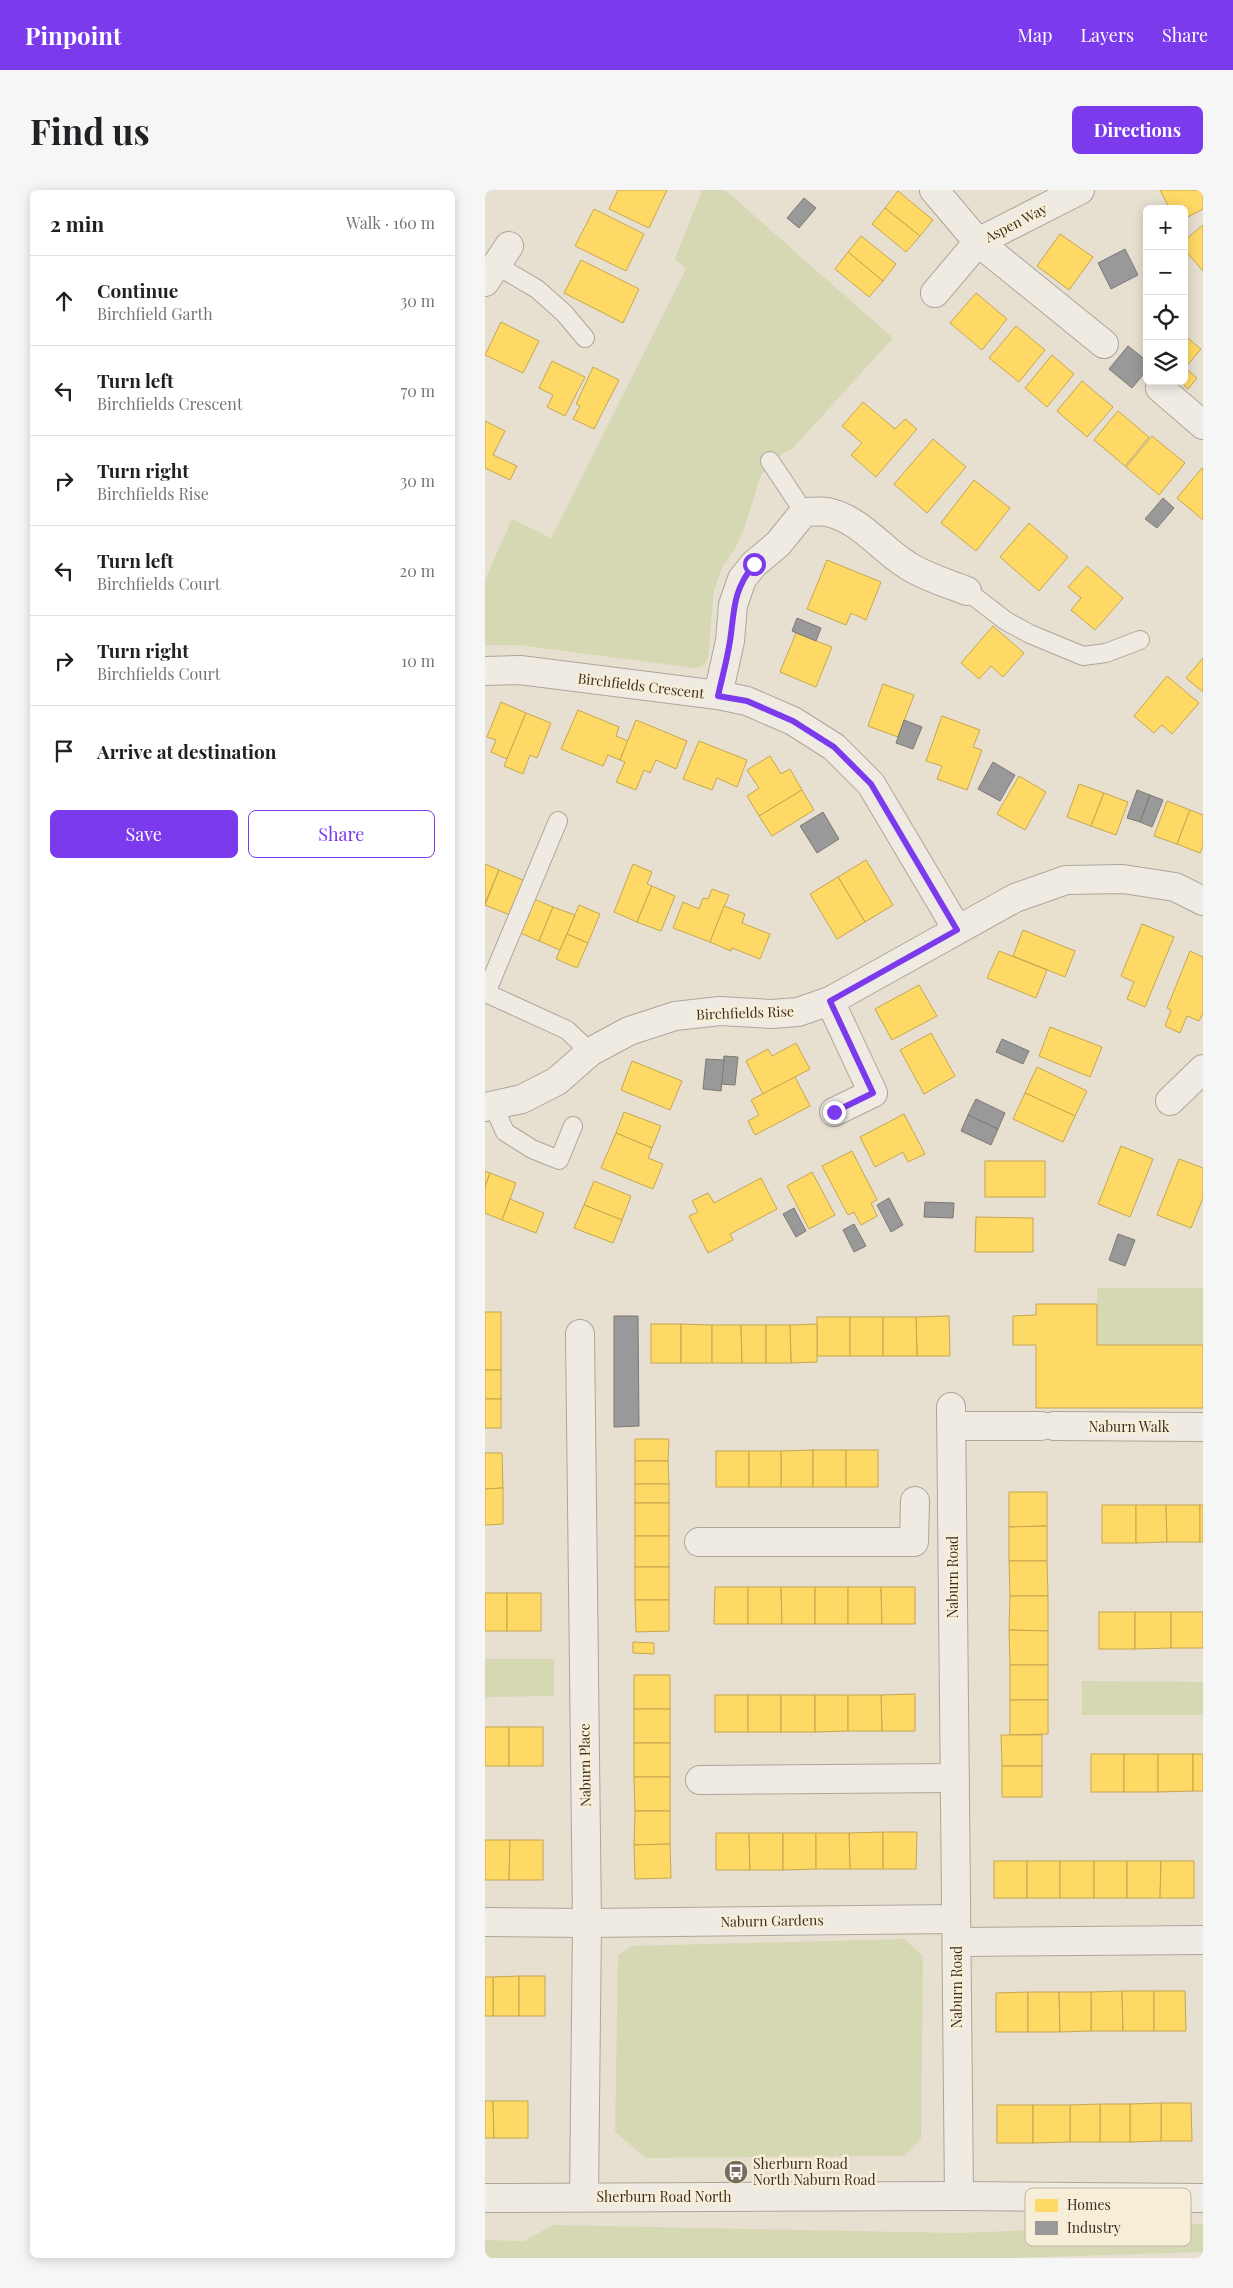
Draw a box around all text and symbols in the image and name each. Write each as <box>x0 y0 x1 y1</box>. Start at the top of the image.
text: Pinpoint <box>25 19 121 51</box>
text: Map <box>1017 23 1052 47</box>
text: Layers <box>1080 23 1134 47</box>
text: Share <box>1162 23 1208 47</box>
button: Directions <box>1072 106 1203 154</box>
text: Find us <box>30 107 150 154</box>
street label: Aspen Way <box>980 199 1050 247</box>
map controls <box>1143 205 1188 385</box>
button: + <box>1143 205 1188 250</box>
text: 2 min <box>50 209 104 237</box>
text: Walk · 160 m <box>346 212 435 233</box>
button: − <box>1143 250 1188 295</box>
text: Continue <box>97 277 178 303</box>
icon: ahead <box>50 287 78 315</box>
text: 30 m <box>400 290 435 311</box>
button: locate <box>1143 295 1188 340</box>
text: Birchfield Garth <box>97 303 213 324</box>
button: layers <box>1143 340 1188 385</box>
text: Turn left <box>97 367 174 393</box>
icon: left <box>50 377 78 405</box>
text: 70 m <box>401 380 435 401</box>
text: Birchfields Crescent <box>97 393 243 414</box>
text: Turn right <box>97 457 189 483</box>
icon: right <box>50 467 78 495</box>
text: 30 m <box>400 470 435 491</box>
text: Birchfields Rise <box>97 483 209 504</box>
text: Turn left <box>97 547 174 573</box>
route start <box>743 553 766 576</box>
icon: left <box>50 557 78 585</box>
text: 20 m <box>400 560 435 581</box>
text: Birchfields Court <box>97 573 220 594</box>
text: Turn right <box>97 637 189 663</box>
icon: right <box>50 647 78 675</box>
text: 10 m <box>401 650 435 671</box>
text: Birchfields Court <box>97 663 220 684</box>
street label: Birchfields Crescent <box>577 668 706 703</box>
icon: arrive <box>50 737 78 765</box>
text: Arrive at destination <box>97 738 277 764</box>
button: Save <box>50 810 238 858</box>
button: Share <box>248 810 435 858</box>
street label: Birchfields Rise <box>696 1001 794 1024</box>
route end <box>823 1101 846 1124</box>
street label: Naburn Walk <box>1089 1417 1170 1436</box>
street label: Naburn Road <box>943 1536 962 1618</box>
street label: Naburn Place <box>574 1723 595 1807</box>
street label: Naburn Gardens <box>720 1910 824 1931</box>
street label: Naburn Road <box>947 1946 966 2028</box>
place label: Sherburn Road North Naburn Road <box>753 2154 876 2189</box>
bus stop icon: Sherburn Road North Naburn Road <box>723 2159 749 2185</box>
street label: Sherburn Road North <box>597 2187 732 2206</box>
legend <box>1025 2188 1191 2246</box>
text: Homes <box>1067 2195 1111 2214</box>
text: Industry <box>1067 2218 1121 2237</box>

